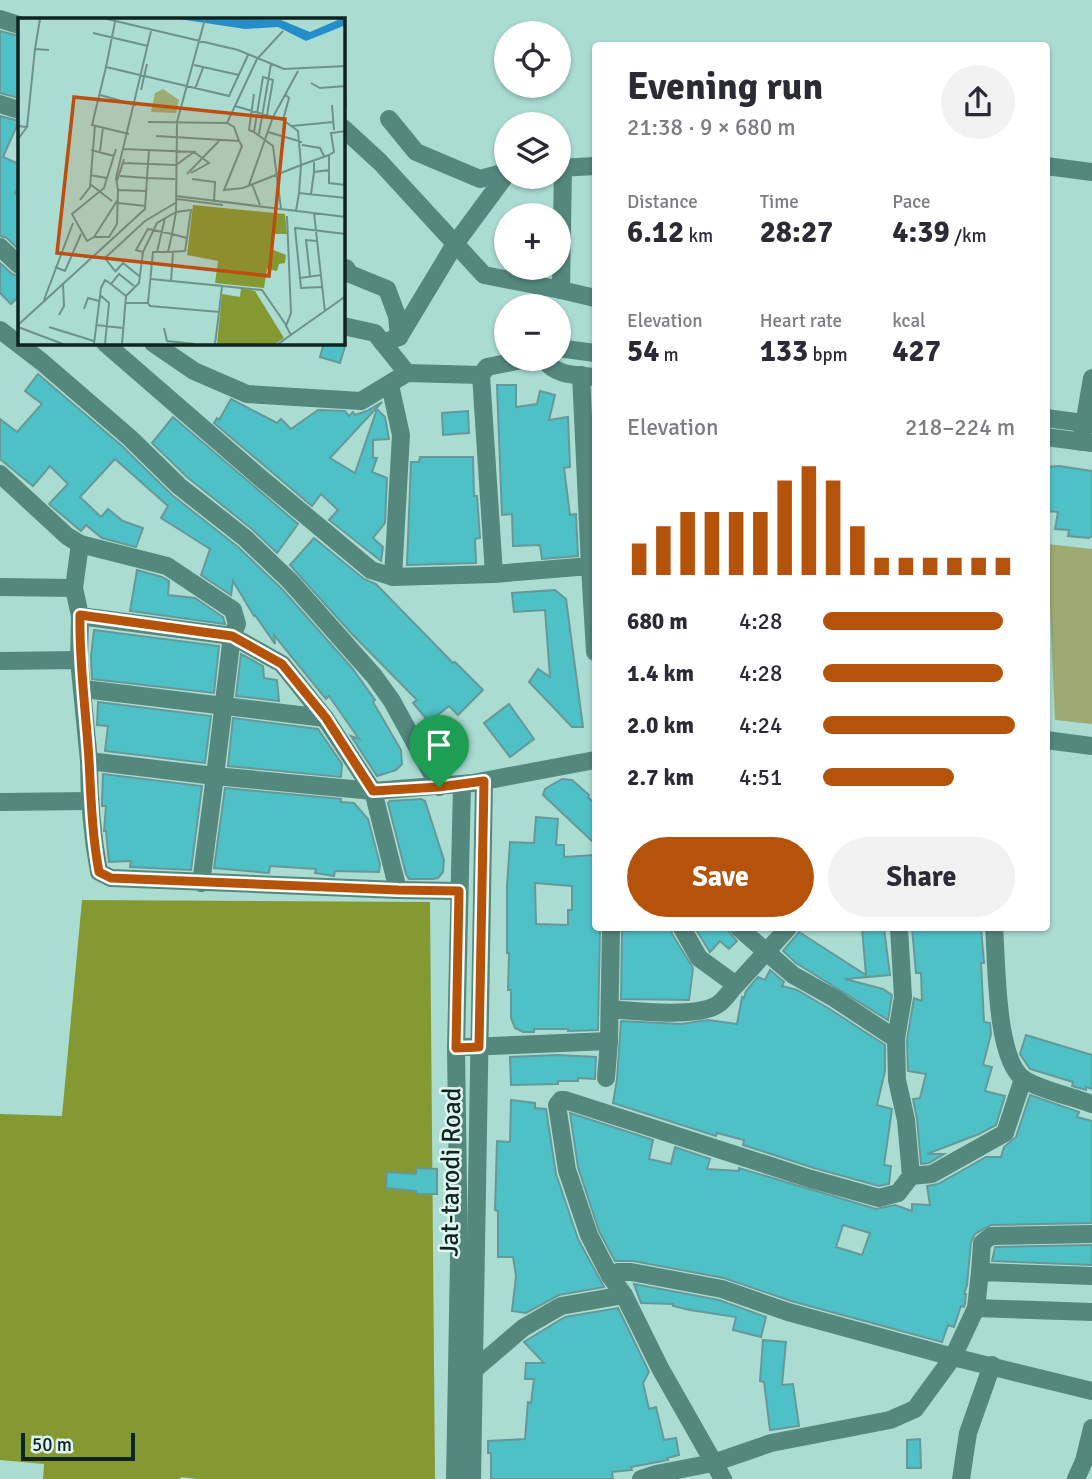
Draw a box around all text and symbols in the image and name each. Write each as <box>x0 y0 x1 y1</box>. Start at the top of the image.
inset map <box>18 18 345 345</box>
map controls <box>494 21 571 371</box>
button: locate <box>494 21 571 98</box>
text: Evening run <box>627 63 823 110</box>
button: share <box>941 65 1015 139</box>
button: layers <box>494 112 571 189</box>
text: 21:38 · 9 × 680 m <box>627 113 796 142</box>
text: Distance <box>627 190 698 214</box>
text: Time <box>760 190 799 214</box>
text: Pace <box>892 190 931 214</box>
button: + <box>494 203 571 280</box>
text: 6.12 <box>627 214 684 251</box>
text: 28:27 <box>760 214 833 251</box>
text: 4:39 <box>892 214 950 251</box>
text: km <box>684 224 713 248</box>
text: /km <box>950 224 987 248</box>
button: − <box>494 294 571 371</box>
text: Elevation <box>627 309 703 333</box>
text: Heart rate <box>760 309 842 333</box>
text: kcal <box>892 309 926 333</box>
text: 54 <box>627 333 659 370</box>
text: 133 <box>760 333 808 370</box>
text: 427 <box>892 333 941 370</box>
text: m <box>659 343 679 367</box>
text: bpm <box>808 343 848 367</box>
text: Elevation <box>627 413 719 442</box>
text: 218–224 m <box>905 413 1015 442</box>
text: 680 m <box>627 607 688 636</box>
text: 4:28 <box>739 607 782 636</box>
text: 1.4 km <box>627 659 694 688</box>
text: 4:28 <box>739 659 782 688</box>
text: 2.0 km <box>627 711 694 740</box>
text: 4:24 <box>739 711 782 740</box>
pin <box>409 715 469 787</box>
icon: arrive <box>420 726 458 764</box>
text: 2.7 km <box>627 763 694 792</box>
text: 4:51 <box>739 763 782 792</box>
button: Save <box>627 837 814 917</box>
button: Share <box>828 837 1015 917</box>
street label: Jat-tarodi Road <box>434 1087 468 1257</box>
scale bar <box>21 1430 135 1462</box>
text: 50 m <box>32 1433 72 1457</box>

